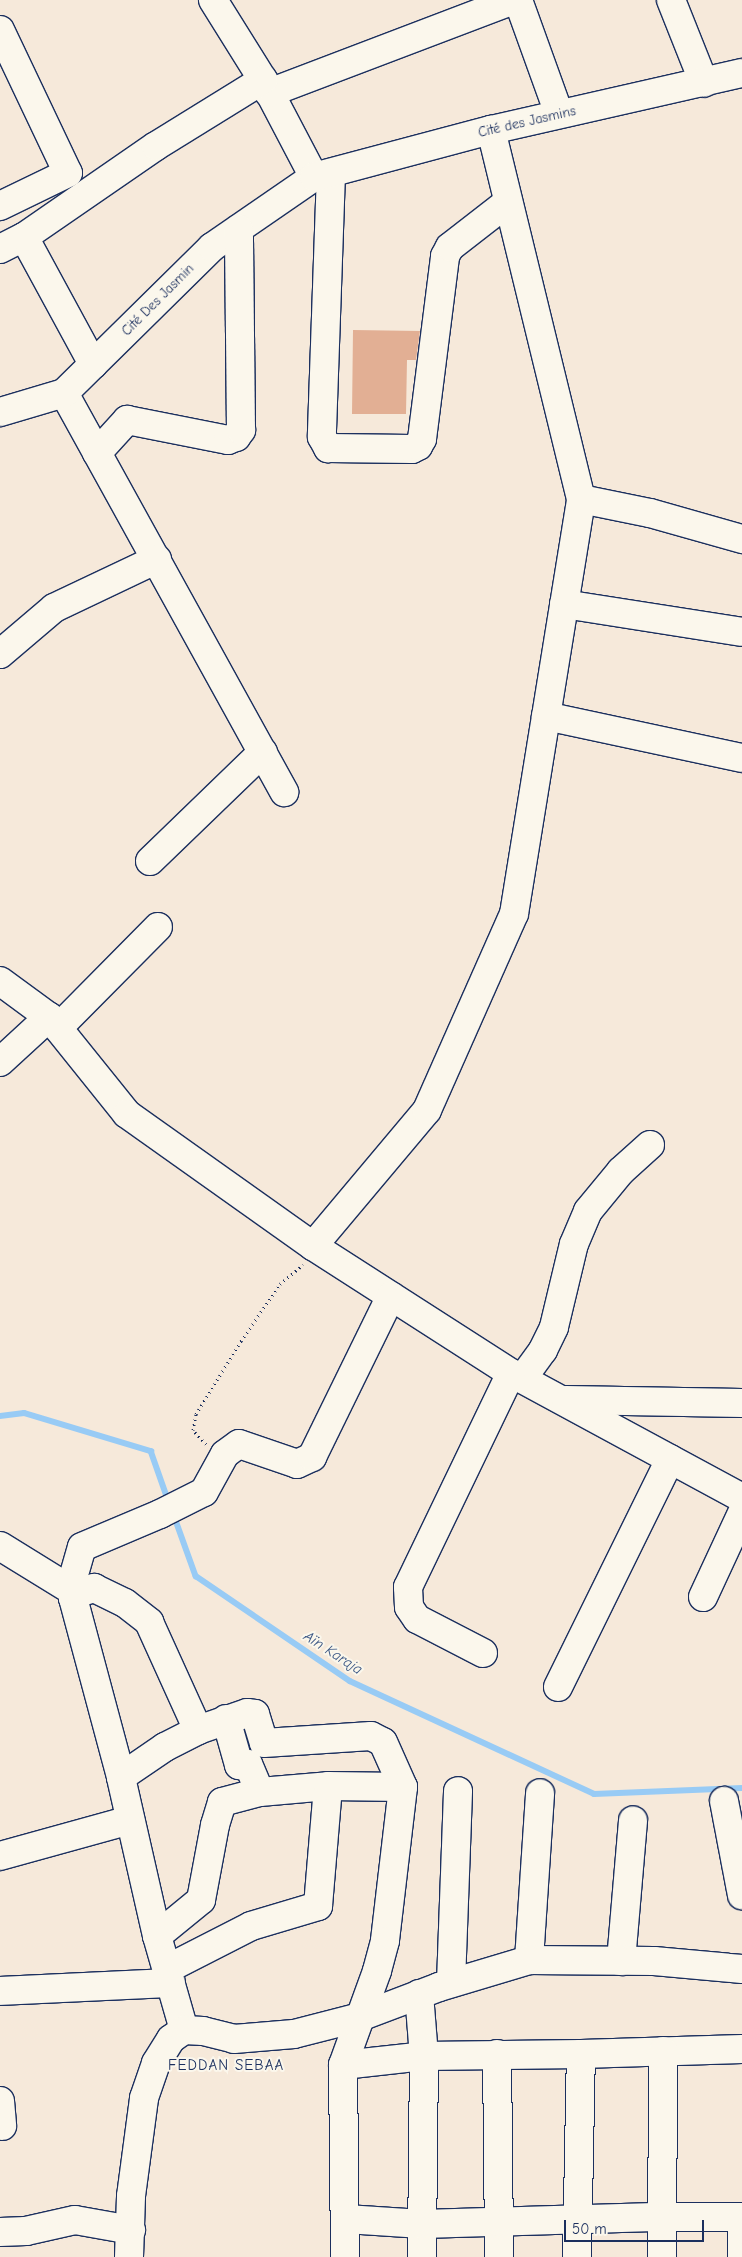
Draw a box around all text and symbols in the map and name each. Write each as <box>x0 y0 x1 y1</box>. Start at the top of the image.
street label: Cité des Jasmins <box>477 103 577 141</box>
street label: Cité Des Jasmin <box>118 260 198 340</box>
water label: Aïn Karaja <box>300 1627 366 1679</box>
district label: FEDDAN SEBAA <box>166 2057 286 2075</box>
scale bar <box>567 2210 707 2242</box>
text: 50 m <box>572 2220 607 2238</box>

